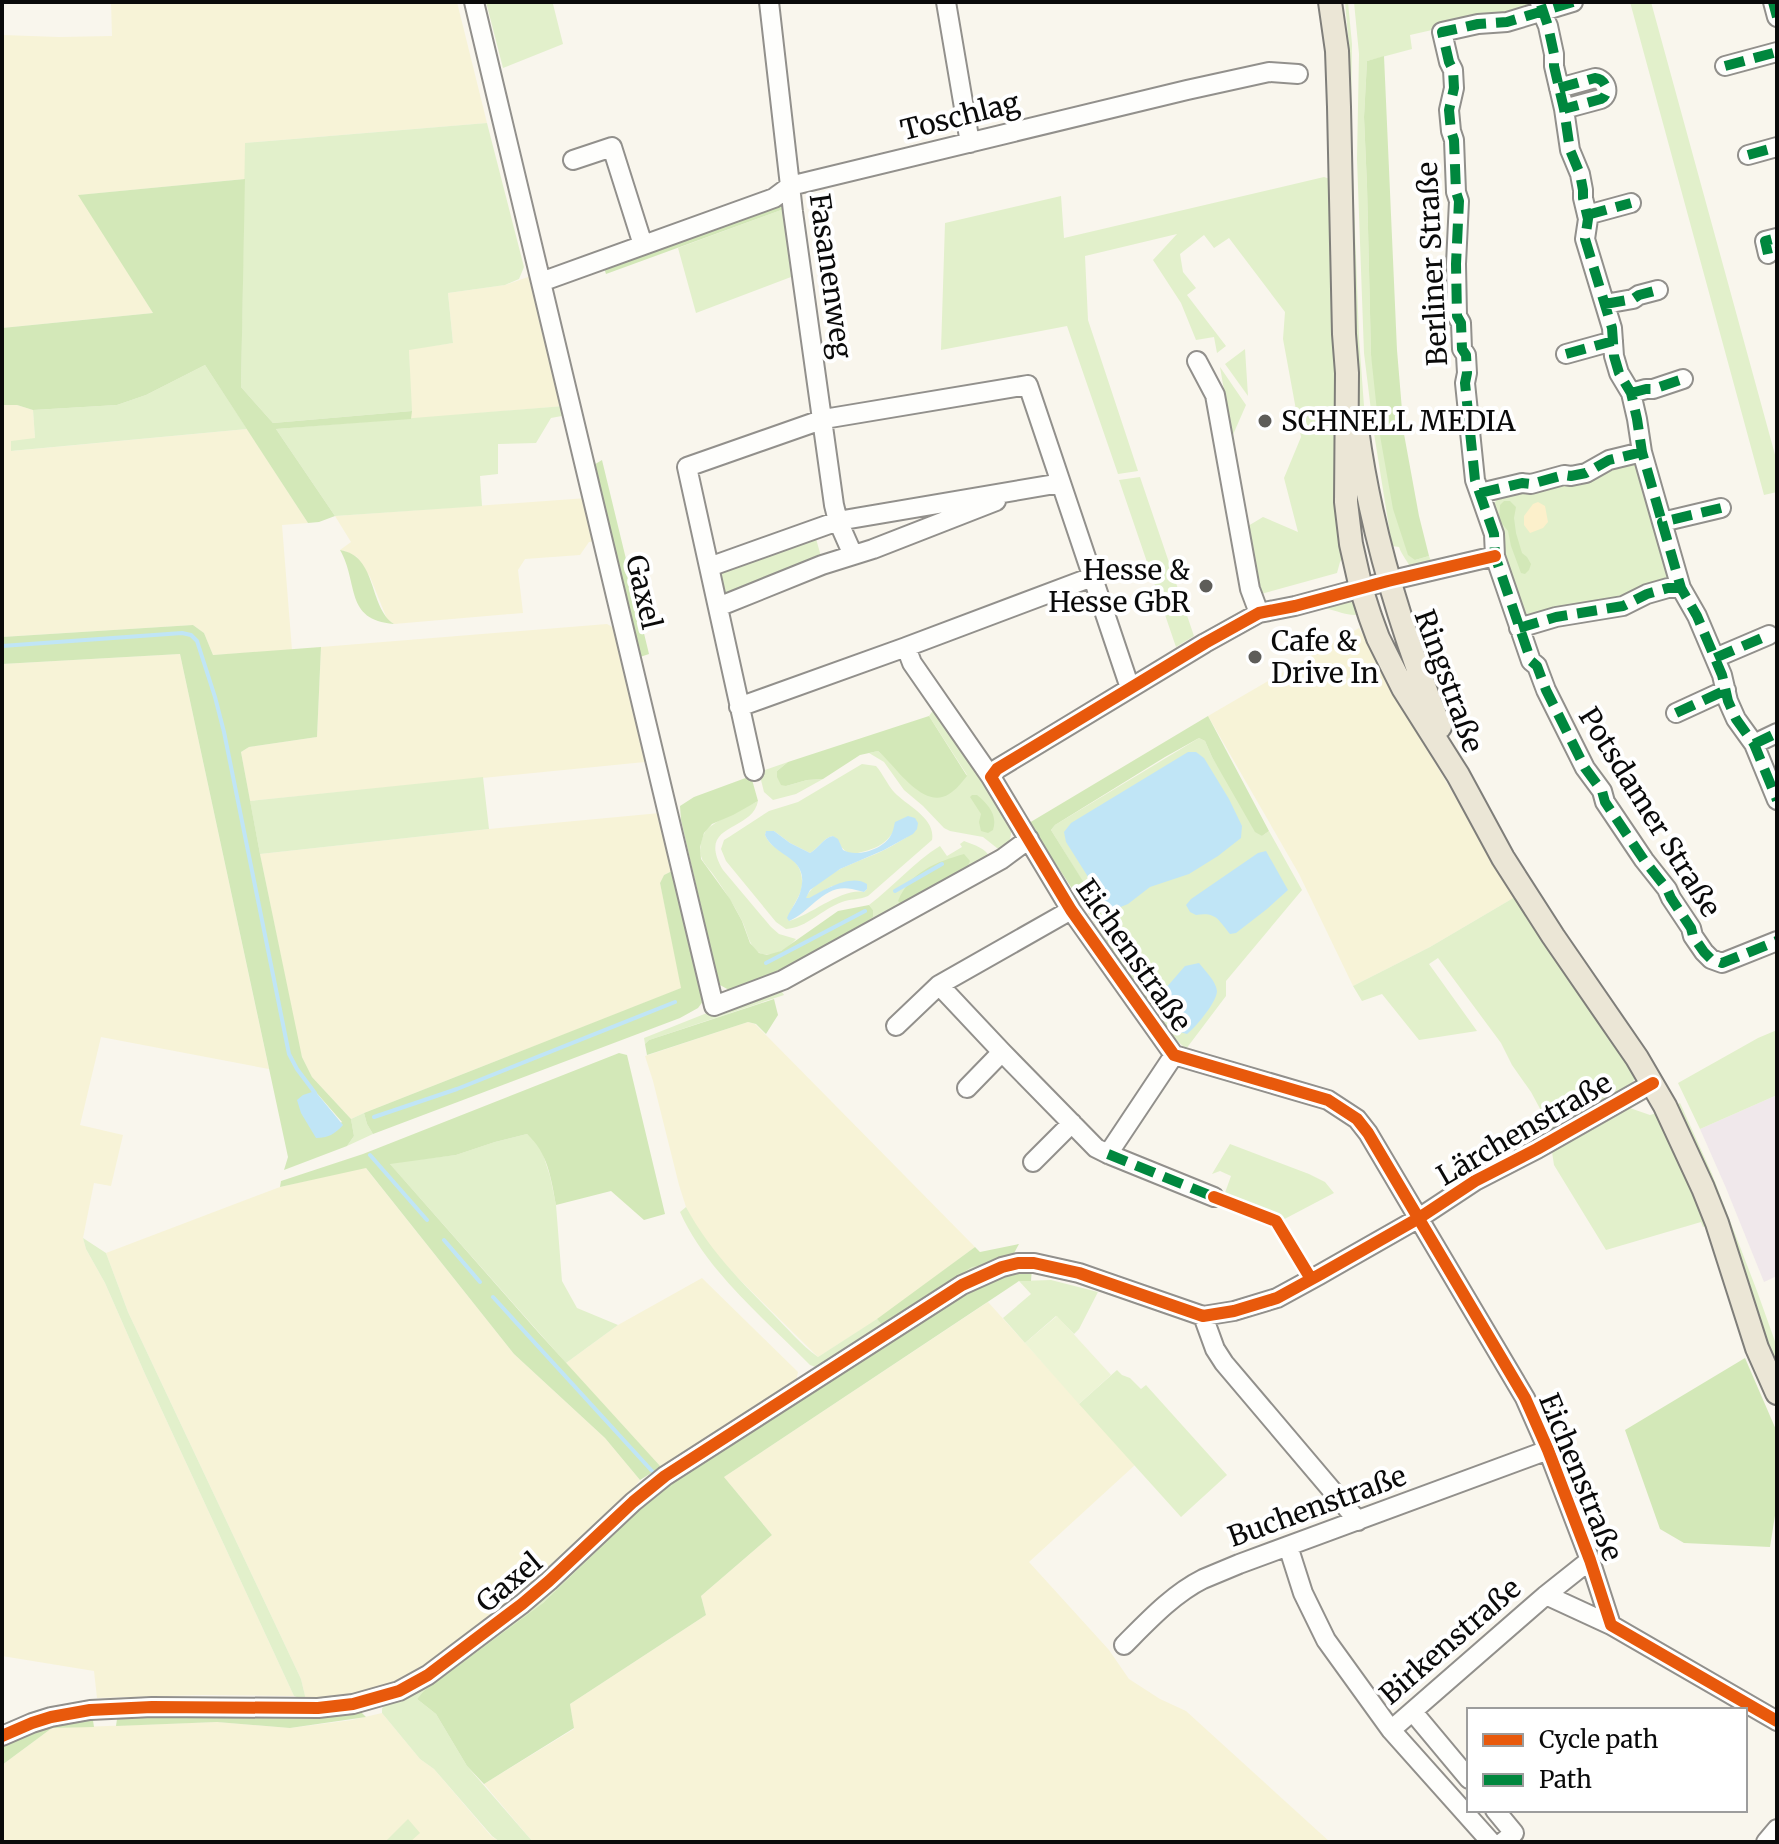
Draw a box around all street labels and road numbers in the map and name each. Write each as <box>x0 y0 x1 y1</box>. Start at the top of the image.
street label: Toschlag <box>897 84 1023 148</box>
street label: Berliner Straße <box>1409 161 1455 367</box>
street label: Fasanenweg <box>802 191 860 361</box>
street label: Gaxel <box>618 551 670 633</box>
street label: Ringstraße <box>1407 605 1491 757</box>
street label: Potsdamer Straße <box>1571 701 1729 923</box>
street label: Eichenstraße <box>1068 872 1200 1038</box>
street label: Lärchenstraße <box>1430 1064 1618 1194</box>
street label: Eichenstraße <box>1531 1388 1631 1566</box>
street label: Buchenstraße <box>1223 1457 1411 1555</box>
street label: Gaxel <box>469 1544 549 1620</box>
street label: Birkenstraße <box>1372 1570 1528 1712</box>

